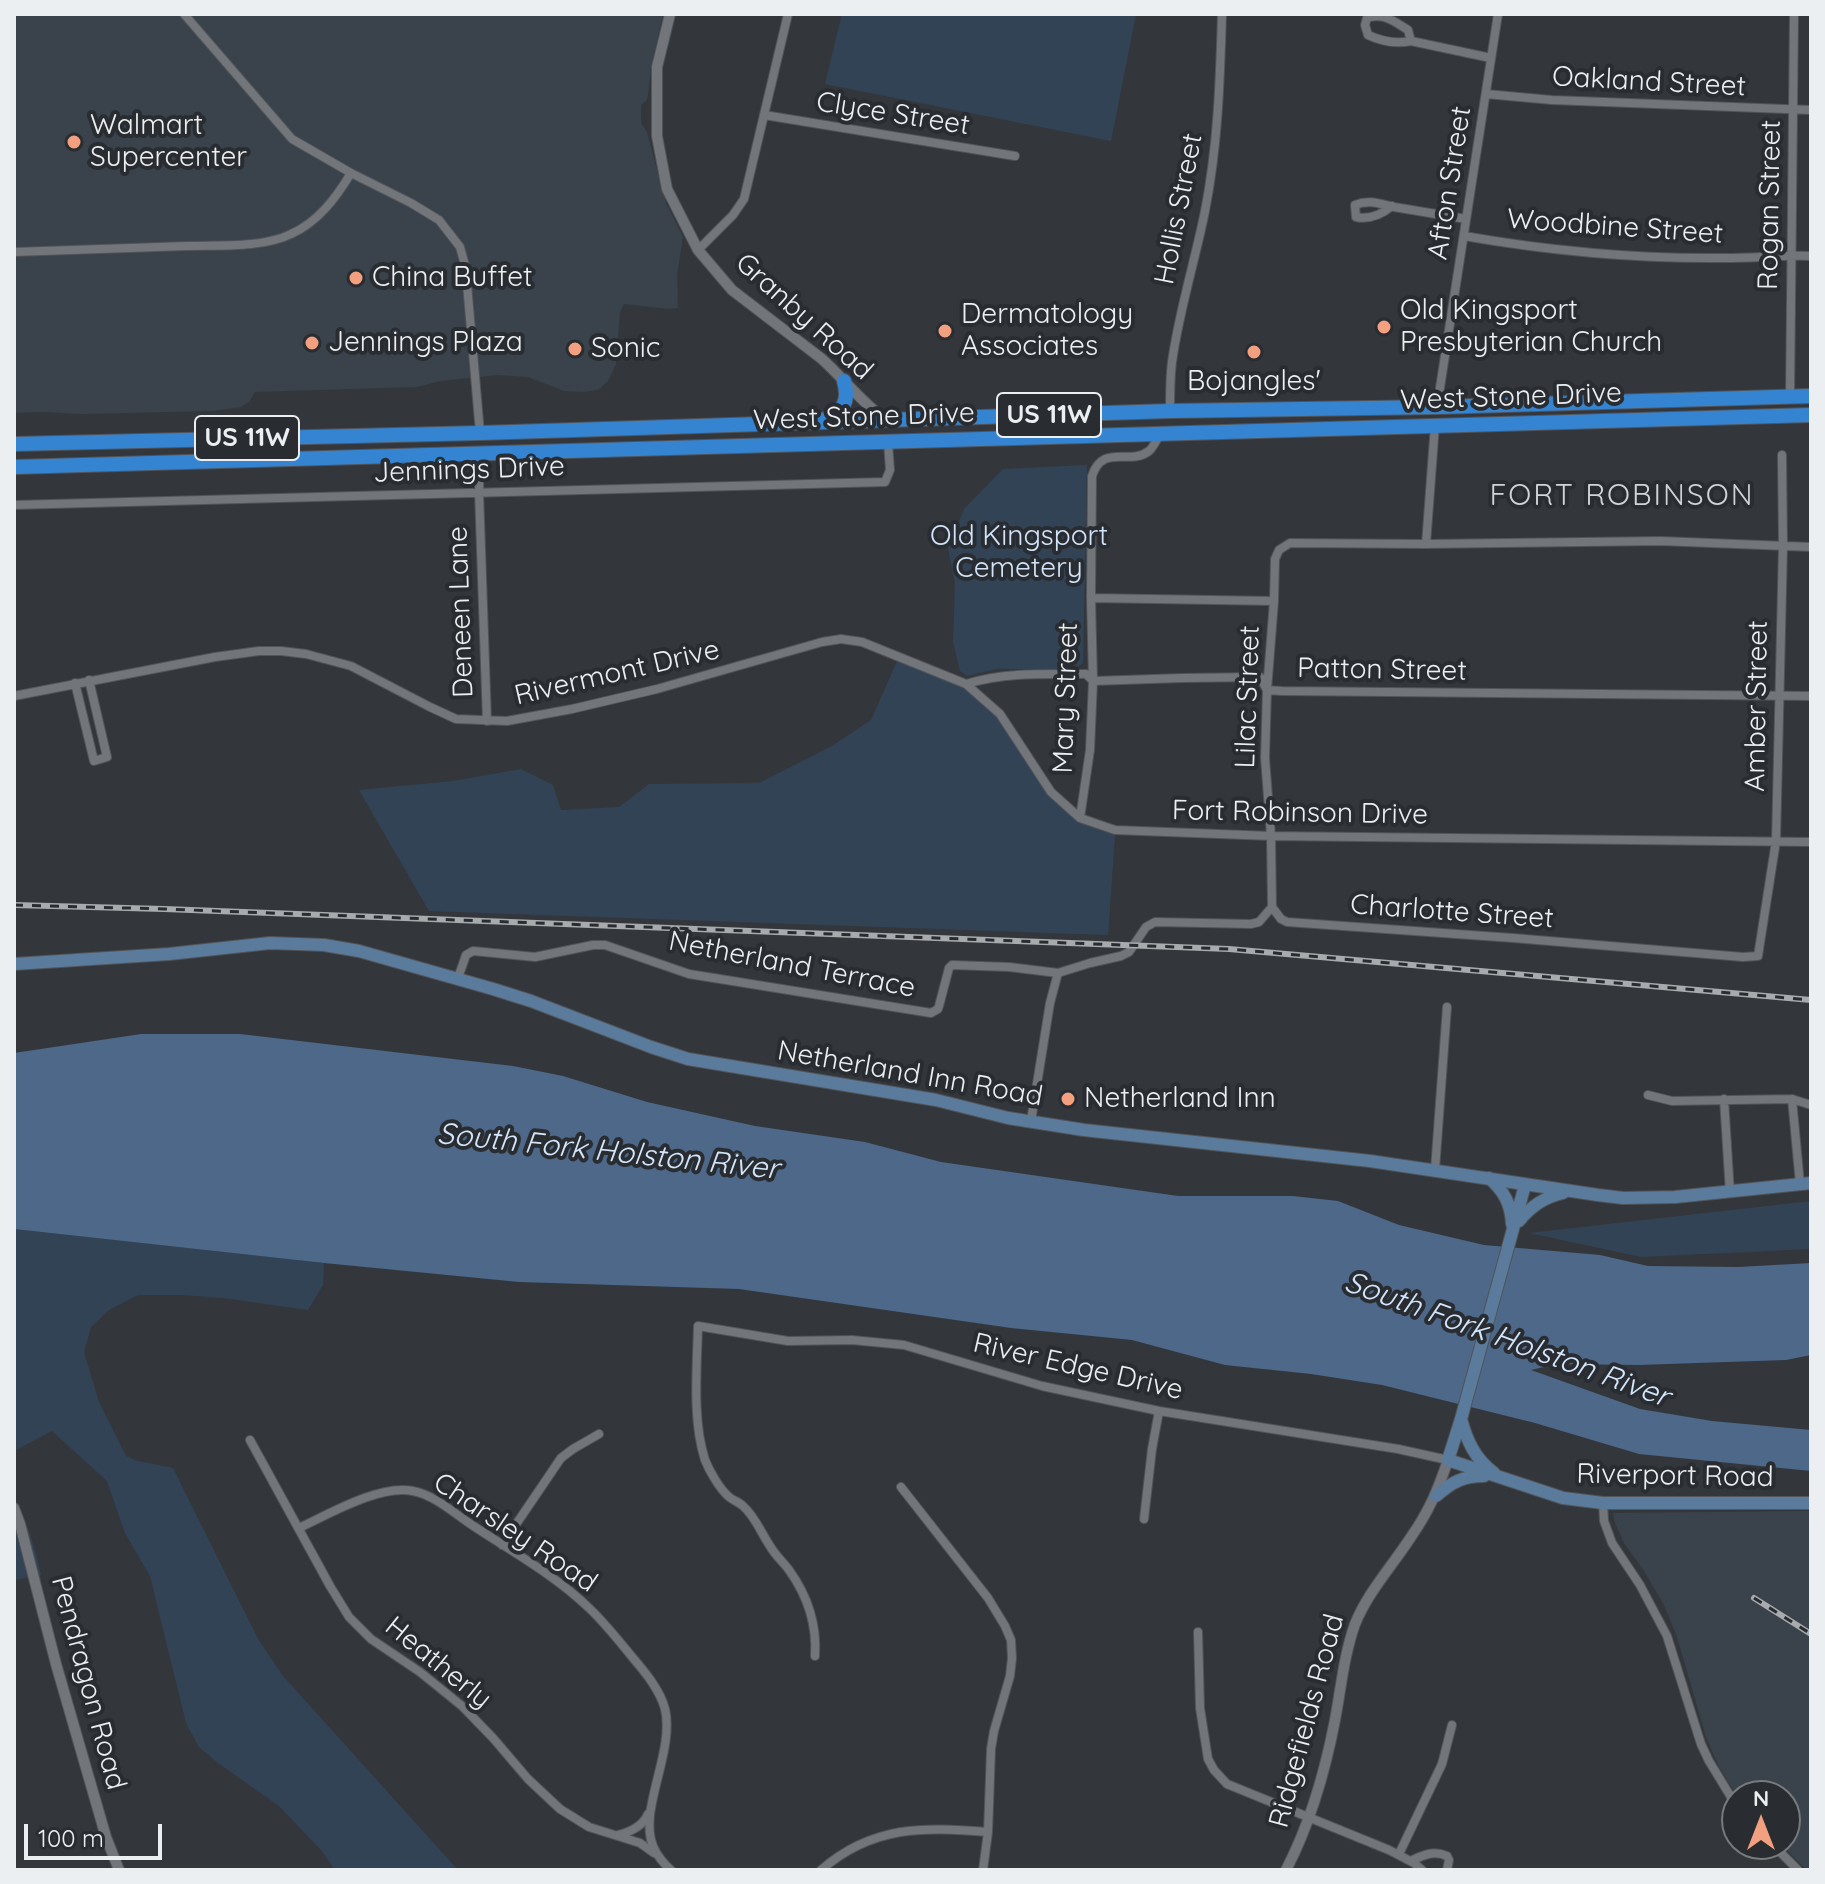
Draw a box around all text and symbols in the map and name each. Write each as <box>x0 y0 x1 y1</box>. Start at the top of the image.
street label: Oakland Street <box>1551 60 1747 104</box>
street label: Clyce Street <box>814 85 972 143</box>
street label: Afton Street <box>1421 104 1479 262</box>
place label: Walmart Supercenter <box>90 109 247 175</box>
street label: Rogan Street <box>1752 120 1788 290</box>
street label: Hollis Street <box>1148 131 1210 287</box>
marker: Walmart Supercenter <box>65 133 83 151</box>
street label: Woodbine Street <box>1506 203 1724 251</box>
street label: Granby Road <box>728 247 880 387</box>
place label: China Buffet <box>372 261 533 295</box>
marker: China Buffet <box>347 269 365 287</box>
place label: Old Kingsport Presbyterian Church <box>1400 294 1662 360</box>
place label: Dermatology Associates <box>961 298 1133 364</box>
marker: Old Kingsport Presbyterian Church <box>1375 318 1393 336</box>
marker: Dermatology Associates <box>936 322 954 340</box>
place label: Jennings Plaza <box>328 326 523 360</box>
place label: Sonic <box>591 332 660 366</box>
marker: Jennings Plaza <box>303 334 321 352</box>
marker: Sonic <box>566 340 584 358</box>
marker: Bojangles' <box>1245 343 1263 361</box>
place label: Bojangles' <box>1187 365 1321 399</box>
street label: West Stone Drive <box>1400 376 1622 418</box>
road number: US 11W <box>997 393 1101 437</box>
street label: West Stone Drive <box>753 396 975 438</box>
road number: US 11W <box>195 416 299 460</box>
street label: Jennings Drive <box>373 450 565 490</box>
district label: FORT ROBINSON <box>1490 478 1754 514</box>
park label: Old Kingsport Cemetery <box>930 520 1108 586</box>
street label: Deneen Lane <box>441 526 481 698</box>
street label: Amber Street <box>1739 620 1775 792</box>
street label: Mary Street <box>1047 622 1085 774</box>
street label: Lilac Street <box>1229 625 1267 769</box>
street label: Rivermont Drive <box>511 633 723 713</box>
street label: Patton Street <box>1297 652 1467 688</box>
street label: Fort Robinson Drive <box>1172 794 1428 832</box>
street label: Charlotte Street <box>1349 888 1555 936</box>
street label: Netherland Terrace <box>666 925 918 1005</box>
street label: Netherland Inn Road <box>775 1034 1045 1114</box>
place label: Netherland Inn <box>1084 1082 1276 1116</box>
marker: Netherland Inn <box>1059 1090 1077 1108</box>
water label: South Fork Holston River <box>436 1116 780 1188</box>
water label: South Fork Holston River <box>1340 1264 1674 1416</box>
street label: River Edge Drive <box>970 1327 1186 1407</box>
street label: Riverport Road <box>1576 1457 1774 1495</box>
street label: Charsley Road <box>427 1466 603 1600</box>
street label: Pendragon Road <box>43 1572 133 1794</box>
street label: Heatherly <box>378 1610 498 1716</box>
street label: Ridgefields Road <box>1262 1611 1352 1831</box>
north arrow <box>1721 1780 1801 1860</box>
text: N <box>1753 1784 1769 1812</box>
scale bar <box>28 1808 166 1858</box>
text: 100 m <box>38 1823 104 1853</box>

